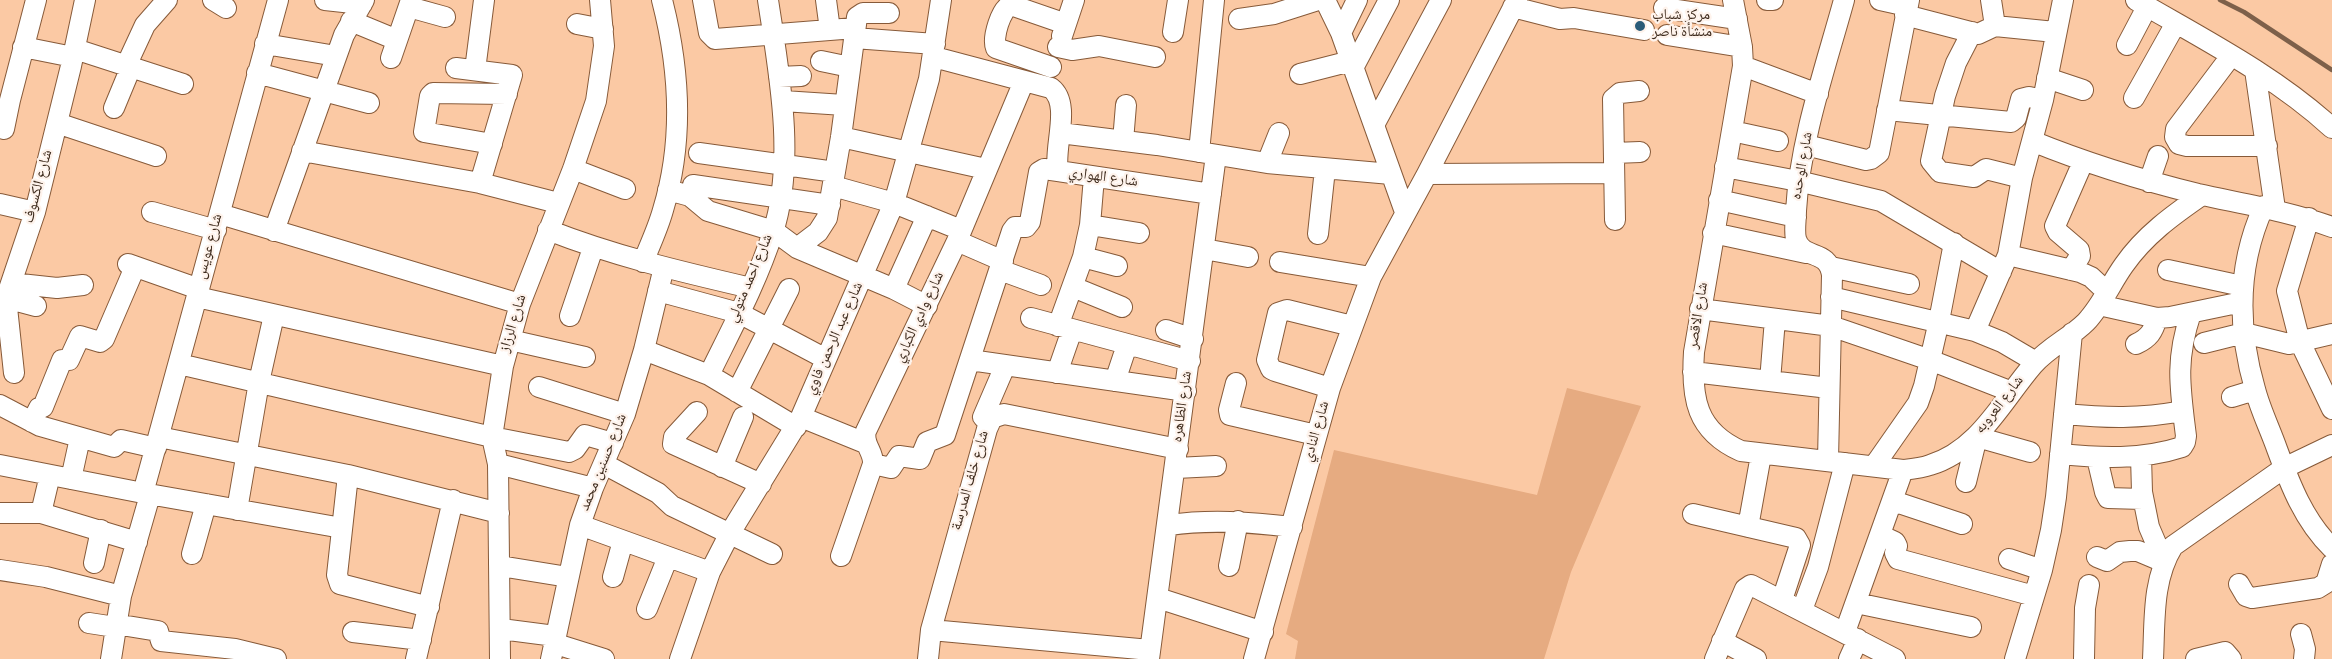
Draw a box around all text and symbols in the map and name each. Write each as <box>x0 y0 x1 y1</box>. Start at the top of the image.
place label: مركز شباب منشأة ناصر <box>1652 8 1712 43</box>
marker: مركز شباب منشأة ناصر <box>1633 19 1647 33</box>
street label: شارع الوحده <box>1789 131 1819 201</box>
street label: شارع الكسوف <box>22 148 58 226</box>
street label: شارع الهواري <box>1067 165 1139 193</box>
street label: شارع عويس <box>194 212 228 282</box>
street label: شارع احمد متولي <box>725 232 779 326</box>
street label: شارع وادي الكباري <box>892 270 950 366</box>
street label: شارع عبد الرحمن فاوي <box>803 280 869 398</box>
street label: شارع الاقصر <box>1686 281 1714 351</box>
street label: شارع الرزاز <box>498 293 532 355</box>
street label: شارع الظاهره <box>1170 370 1198 444</box>
street label: شارع العروبه <box>1973 373 2029 439</box>
street label: شارع النادي <box>1301 400 1335 464</box>
street label: شارع حسنين محمد <box>577 412 633 514</box>
street label: شارع خلف المدرسة <box>949 429 995 533</box>

